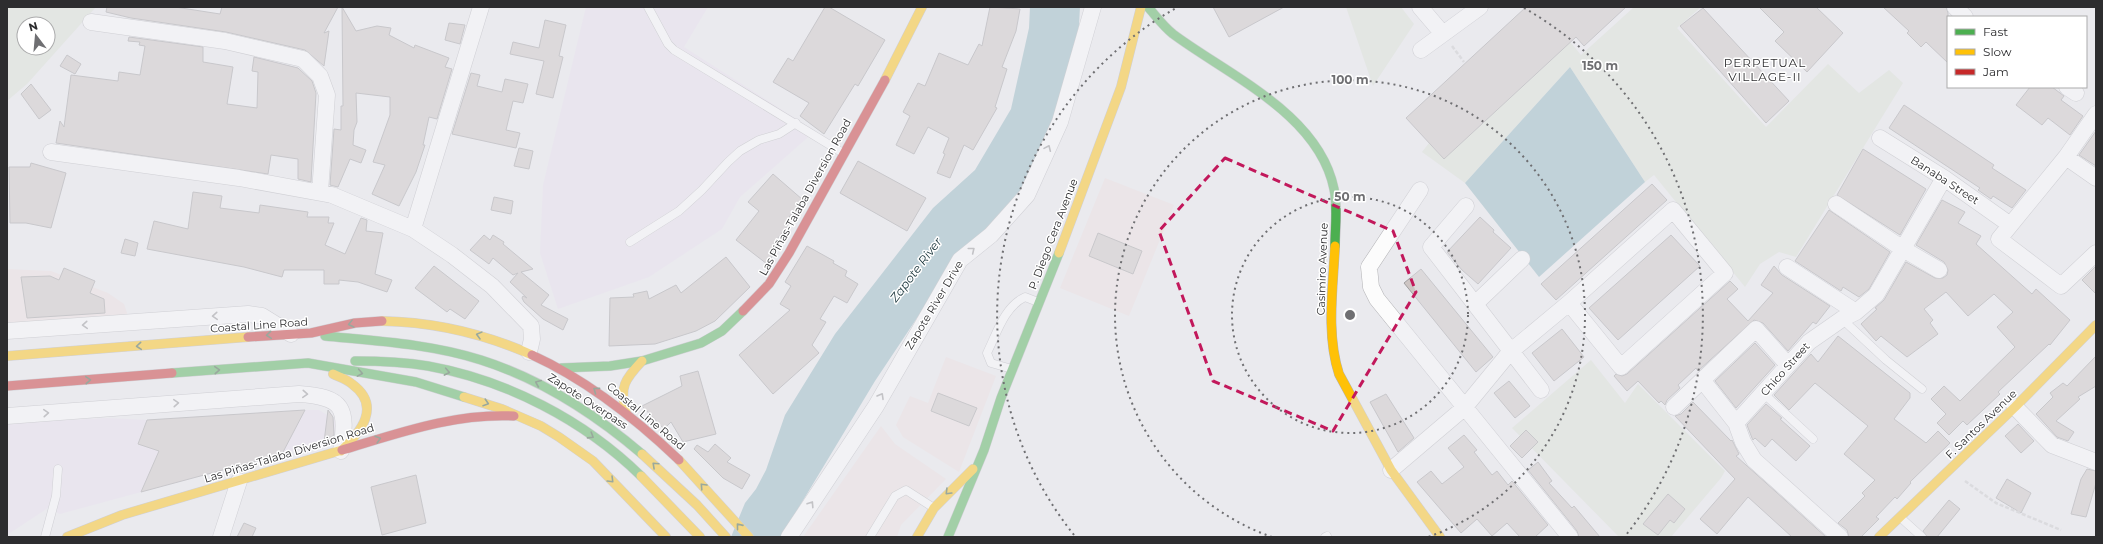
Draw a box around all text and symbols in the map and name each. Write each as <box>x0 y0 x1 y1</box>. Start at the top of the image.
north arrow <box>16 16 56 56</box>
legend <box>1947 16 2087 88</box>
text: N <box>27 18 39 34</box>
text: Fast <box>1983 24 2008 39</box>
text: Slow <box>1983 44 2012 59</box>
district label: PERPETUAL VILLAGE-II <box>1724 55 1806 84</box>
text: 150 m <box>1582 58 1618 73</box>
text: Jam <box>1982 64 2009 79</box>
text: 100 m <box>1332 72 1368 87</box>
street label: Las Piñas-Talaba Diversion Road <box>756 116 854 278</box>
one-way arrow <box>1043 145 1051 152</box>
street label: Banaba Street <box>1908 153 1982 208</box>
street label: P. Diego Cera Avenue <box>1025 176 1081 292</box>
text: 50 m <box>1334 189 1366 204</box>
street label: Casimiro Avenue <box>1313 222 1331 316</box>
water label: Zapote River <box>886 234 945 306</box>
one-way arrow <box>967 248 974 255</box>
street label: Zapote River Drive <box>902 258 966 352</box>
centre of rings <box>1343 308 1357 322</box>
one-way arrow <box>212 312 218 321</box>
street label: Coastal Line Road <box>210 315 308 335</box>
one-way arrow <box>348 320 354 328</box>
one-way arrow <box>82 321 88 330</box>
one-way arrow <box>266 331 272 340</box>
one-way arrow <box>476 332 483 340</box>
street label: Chico Street <box>1757 339 1813 399</box>
one-way arrow <box>136 341 142 350</box>
one-way arrow <box>214 365 220 374</box>
one-way arrow <box>444 367 451 375</box>
one-way arrow <box>357 368 363 377</box>
street label: Zapote Overpass <box>545 370 631 432</box>
one-way arrow <box>85 375 91 384</box>
street label: Coastal Line Road <box>604 379 688 453</box>
one-way arrow <box>534 380 541 388</box>
street label: F. Santos Avenue <box>1942 386 2020 462</box>
one-way arrow <box>594 388 601 395</box>
one-way arrow <box>302 390 308 398</box>
one-way arrow <box>877 392 884 400</box>
one-way arrow <box>172 398 179 407</box>
one-way arrow <box>483 398 490 407</box>
one-way arrow <box>43 408 49 417</box>
street label: Las Piñas-Talaba Diversion Road <box>202 420 376 486</box>
one-way arrow <box>586 431 593 438</box>
one-way arrow <box>374 435 381 444</box>
one-way arrow <box>652 463 660 470</box>
one-way arrow <box>607 475 614 483</box>
one-way arrow <box>701 483 708 491</box>
one-way arrow <box>945 487 953 495</box>
one-way arrow <box>806 502 813 509</box>
one-way arrow <box>737 523 744 530</box>

